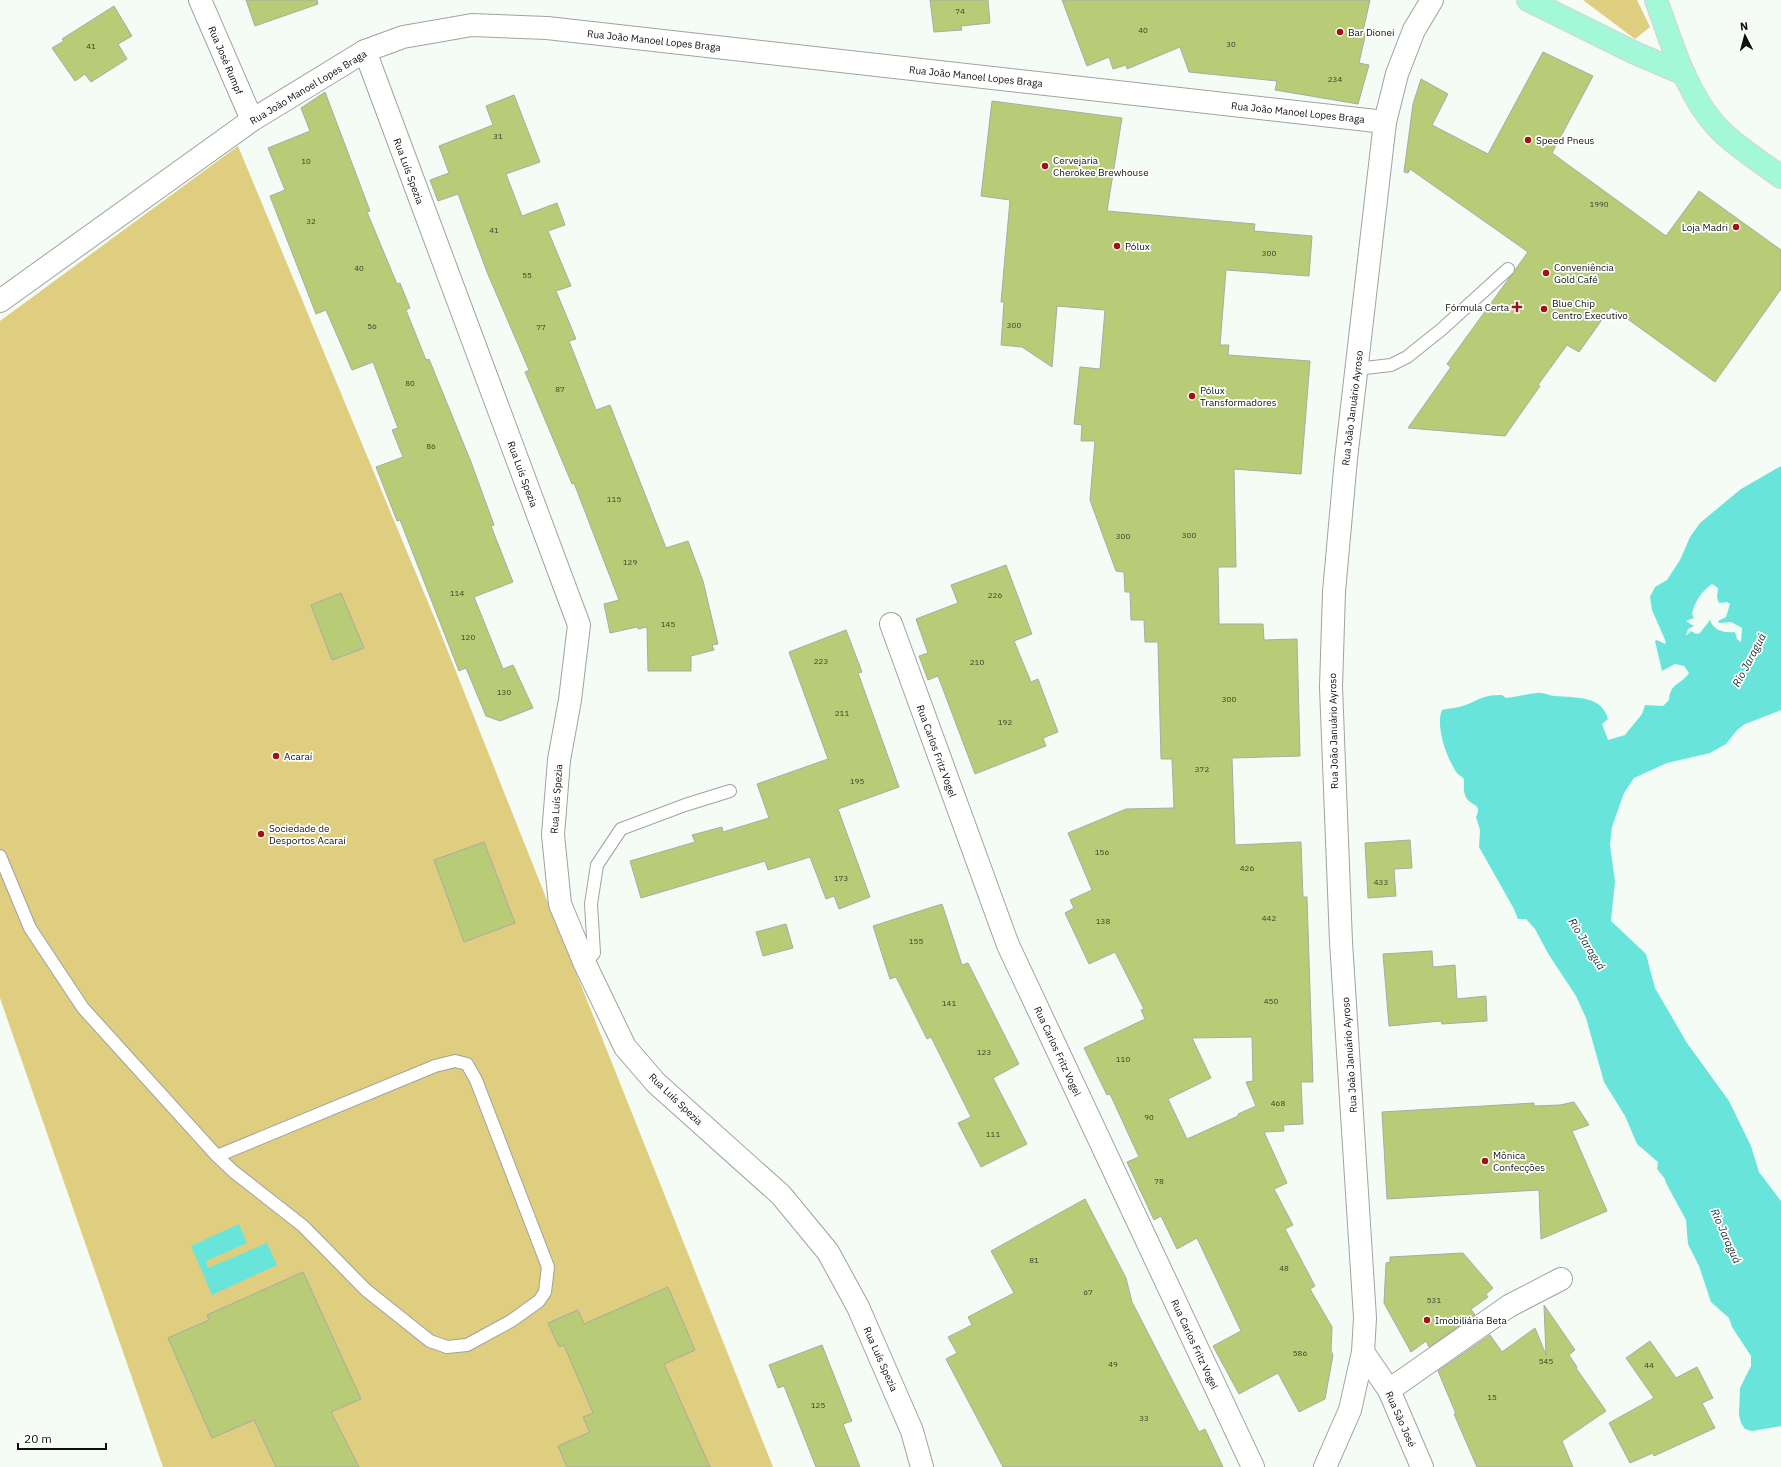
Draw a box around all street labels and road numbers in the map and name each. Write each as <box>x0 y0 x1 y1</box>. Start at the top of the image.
street label: Rua José Rumpf <box>205 24 246 97</box>
street label: Rua João Manoel Lopes Braga <box>587 27 722 54</box>
street label: Rua João Manoel Lopes Braga <box>247 47 370 128</box>
street label: Rua João Manoel Lopes Braga <box>909 63 1044 90</box>
street label: Rua João Manoel Lopes Braga <box>1231 99 1366 126</box>
street label: Rua Luís Spezia <box>391 136 427 207</box>
street label: Rua João Januário Ayroso <box>1339 349 1366 466</box>
street label: Rua Luís Spezia <box>505 439 541 510</box>
street label: Rua João Januário Ayroso <box>1326 672 1341 789</box>
street label: Rua Carlos Fritz Vogel <box>914 703 959 799</box>
street label: Rua Luís Spezia <box>548 763 565 834</box>
street label: Rua João Januário Ayroso <box>1339 996 1360 1113</box>
street label: Rua Carlos Fritz Vogel <box>1031 1004 1084 1098</box>
street label: Rua Luís Spezia <box>646 1070 706 1129</box>
street label: Rua Carlos Fritz Vogel <box>1168 1297 1221 1391</box>
street label: Rua Luís Spezia <box>860 1325 901 1394</box>
street label: Rua São José <box>1382 1389 1419 1450</box>

